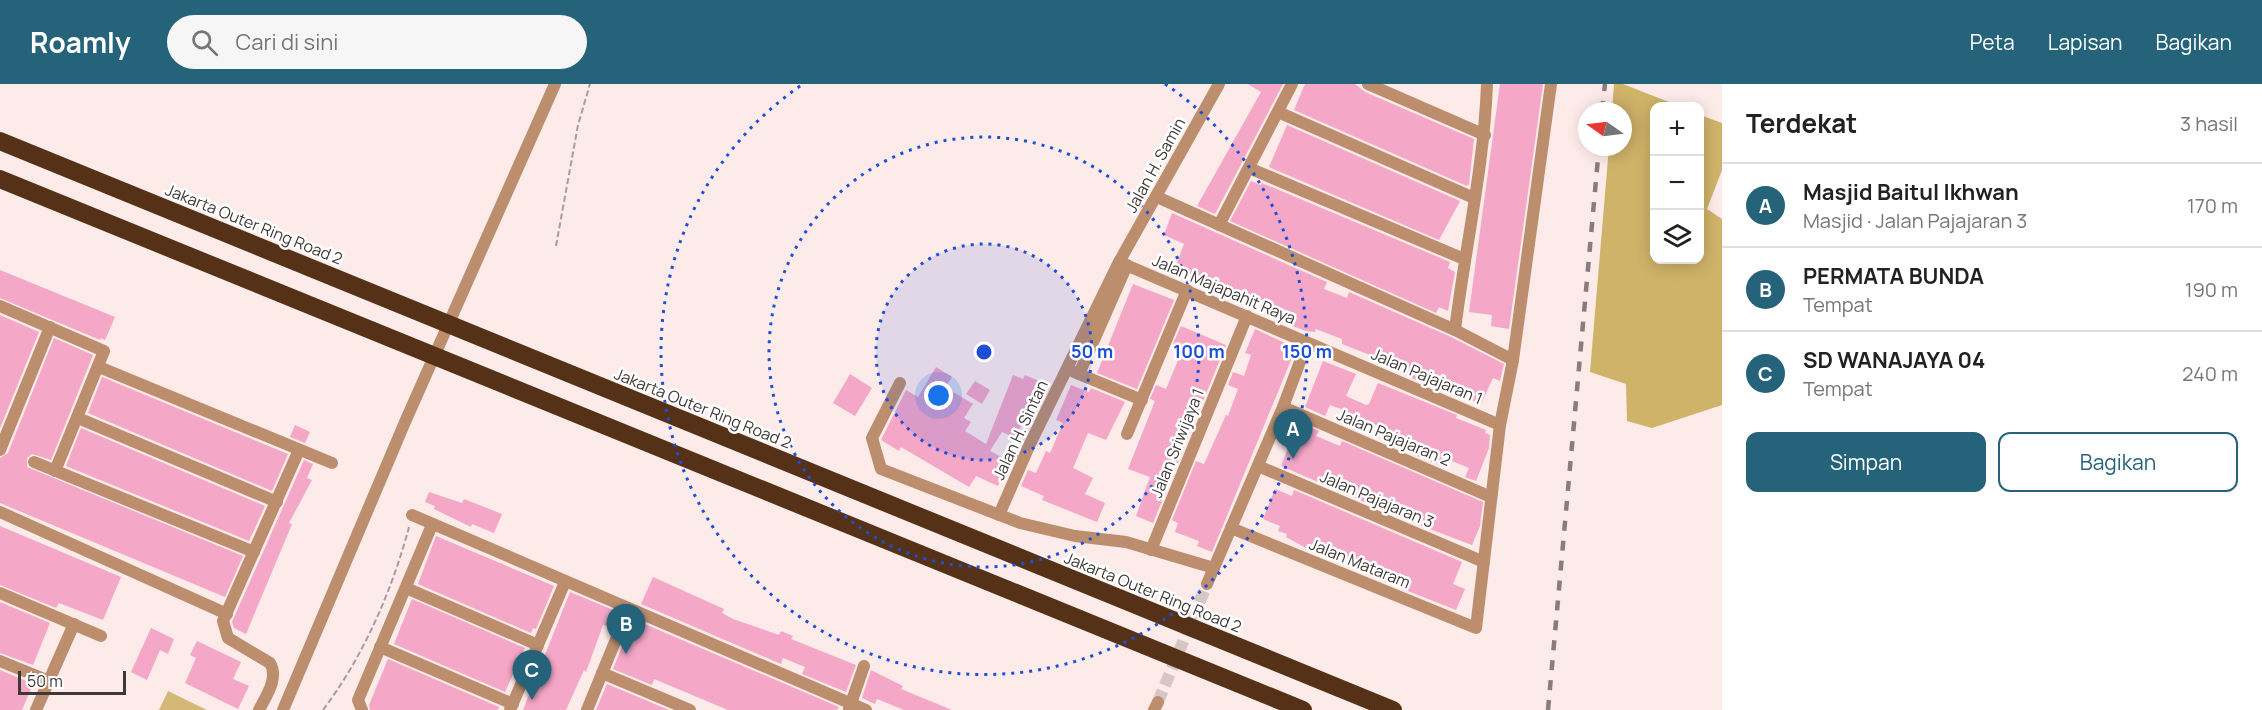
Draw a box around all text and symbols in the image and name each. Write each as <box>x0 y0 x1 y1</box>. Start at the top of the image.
search box <box>167 15 587 69</box>
text: Roamly <box>30 23 131 61</box>
icon: search <box>188 26 221 59</box>
text: Cari di sini <box>236 27 339 57</box>
text: Peta <box>1970 28 2015 56</box>
text: Lapisan <box>2048 28 2123 56</box>
text: Bagikan <box>2156 28 2232 56</box>
north arrow <box>1578 102 1632 156</box>
map controls <box>1650 102 1704 264</box>
button: + <box>1650 102 1704 156</box>
text: Terdekat <box>1746 105 1857 141</box>
text: 3 hasil <box>2180 110 2238 137</box>
street label: Jalan H. Samin <box>1120 114 1190 216</box>
button: − <box>1650 156 1704 210</box>
text: Masjid Baitul Ikhwan <box>1803 177 2019 207</box>
street label: Jakarta Outer Ring Road 2 <box>162 178 346 270</box>
text: A <box>1759 192 1772 219</box>
text: 170 m <box>2187 192 2238 219</box>
text: Masjid · Jalan Pajajaran 3 <box>1803 207 2027 234</box>
button: layers <box>1650 210 1704 264</box>
street label: Jalan Majapahit Raya <box>1149 249 1299 329</box>
text: PERMATA BUNDA <box>1803 261 1984 291</box>
text: B <box>1759 276 1772 303</box>
text: 190 m <box>2185 276 2238 303</box>
text: Tempat <box>1803 291 1873 318</box>
text: 50 m <box>1071 339 1113 363</box>
text: 100 m <box>1173 339 1225 363</box>
text: 150 m <box>1282 339 1332 363</box>
centre of rings <box>974 342 994 362</box>
street label: Jalan Pajajaran 1 <box>1368 343 1486 409</box>
text: SD WANAJAYA 04 <box>1803 345 1985 375</box>
text: C <box>1758 360 1773 387</box>
text: 240 m <box>2182 360 2238 387</box>
street label: Jakarta Outer Ring Road 2 <box>611 362 795 454</box>
text: Tempat <box>1803 375 1873 402</box>
street label: Jalan H. Sintan <box>987 377 1053 483</box>
your location <box>924 381 953 410</box>
street label: Jalan Sriwijaya 1 <box>1145 385 1209 501</box>
street label: Jalan Pajajaran 2 <box>1334 403 1454 471</box>
pin: A <box>1274 410 1312 459</box>
button: Simpan <box>1746 432 1986 492</box>
button: Bagikan <box>1998 432 2238 492</box>
street label: Jalan Pajajaran 3 <box>1317 465 1437 533</box>
street label: Jalan Mataram <box>1306 533 1414 593</box>
street label: Jakarta Outer Ring Road 2 <box>1061 546 1245 638</box>
pin: B <box>606 604 646 654</box>
pin: C <box>512 650 552 700</box>
scale bar <box>18 668 126 696</box>
text: 50 m <box>27 670 63 692</box>

